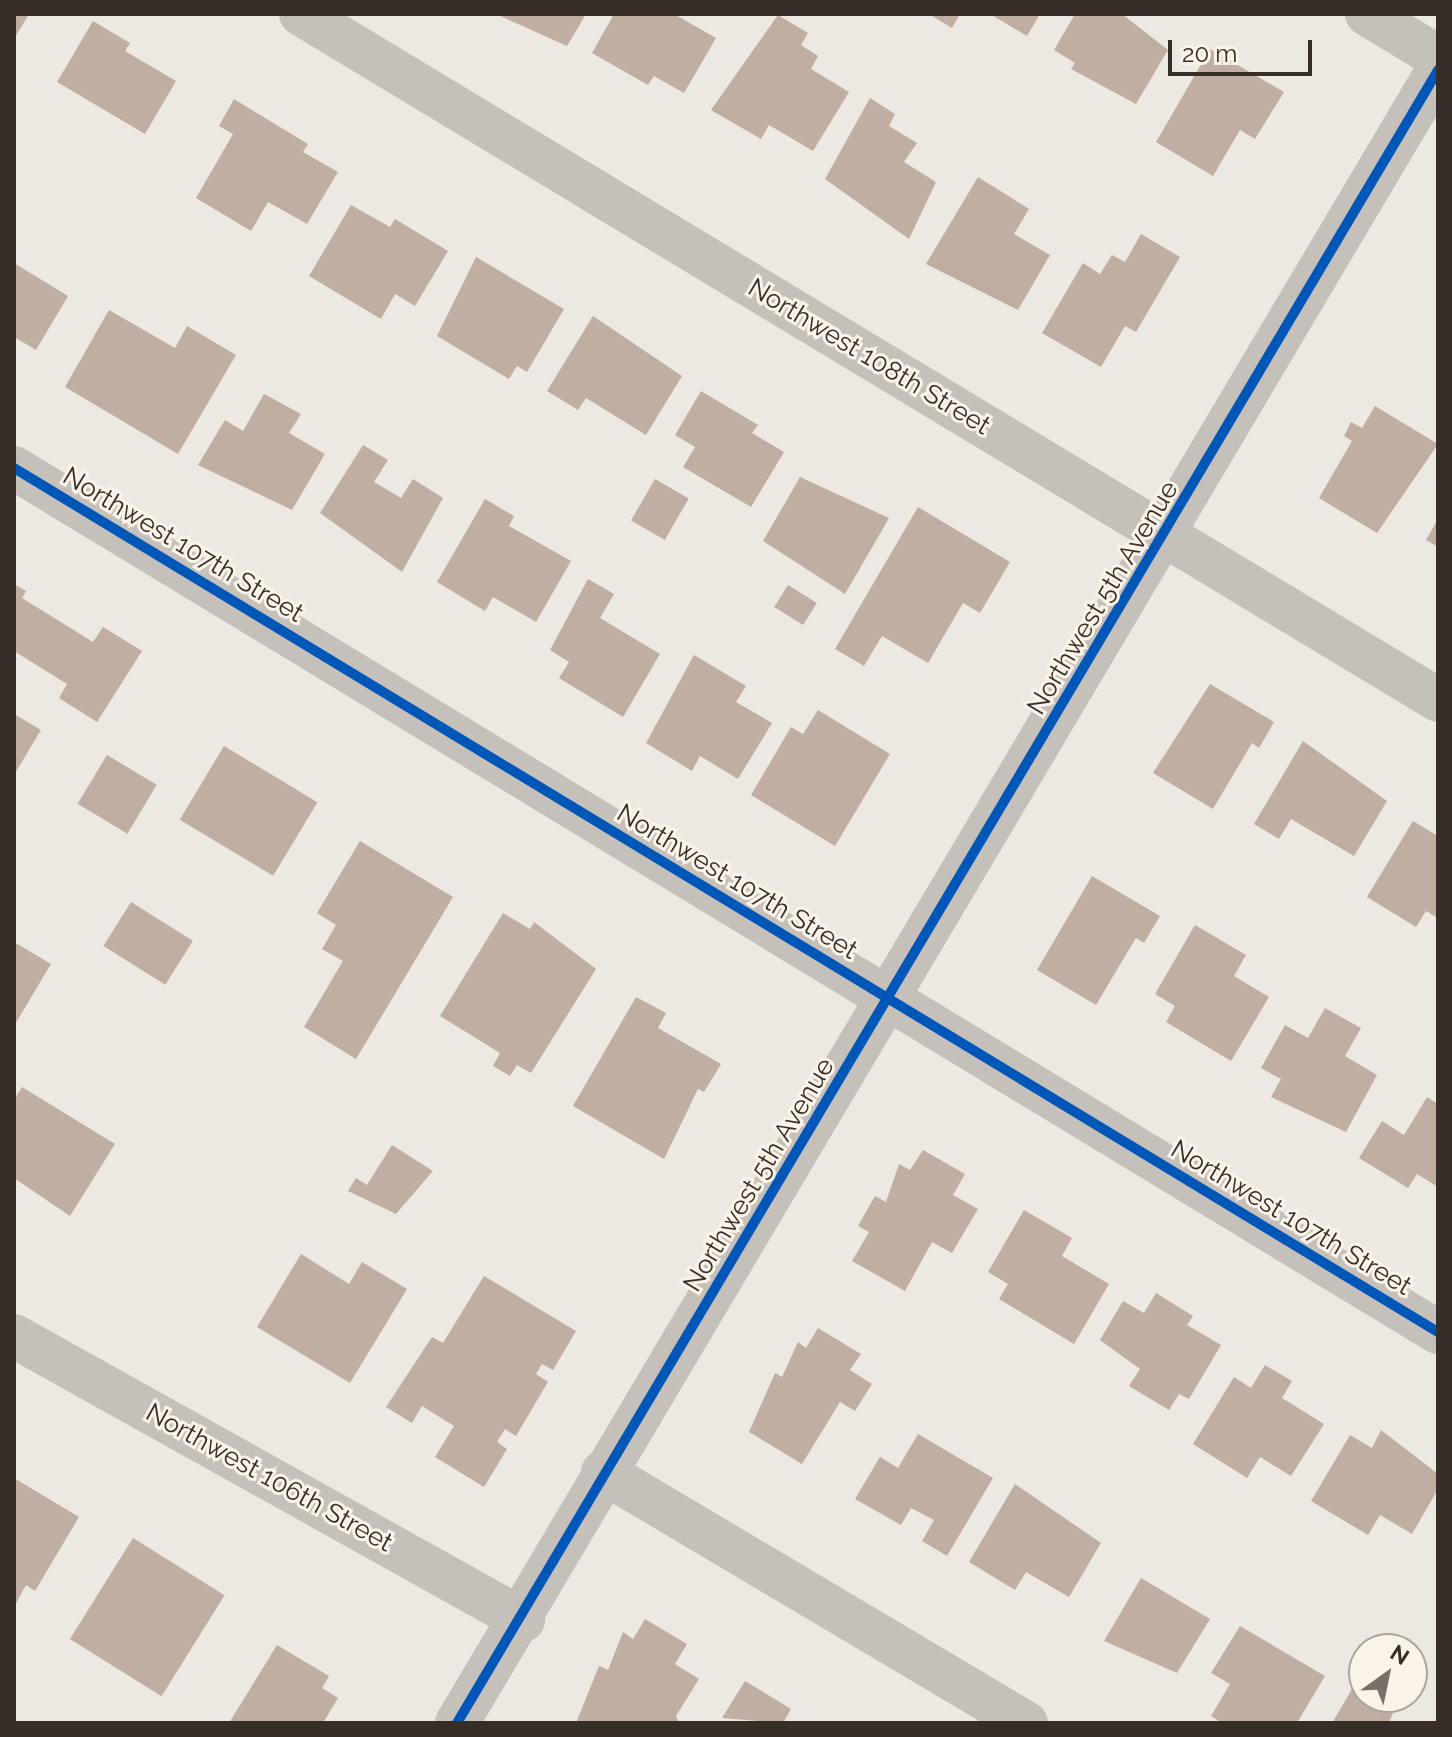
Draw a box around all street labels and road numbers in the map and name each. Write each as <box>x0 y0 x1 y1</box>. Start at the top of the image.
street label: Northwest 108th Street <box>742 272 996 442</box>
street label: Northwest 107th Street <box>57 461 309 629</box>
street label: Northwest 5th Avenue <box>1021 475 1185 721</box>
street label: Northwest 107th Street <box>611 798 863 966</box>
street label: Northwest 5th Avenue <box>677 1052 841 1298</box>
street label: Northwest 107th Street <box>1165 1134 1417 1302</box>
street label: Northwest 106th Street <box>140 1397 398 1559</box>

